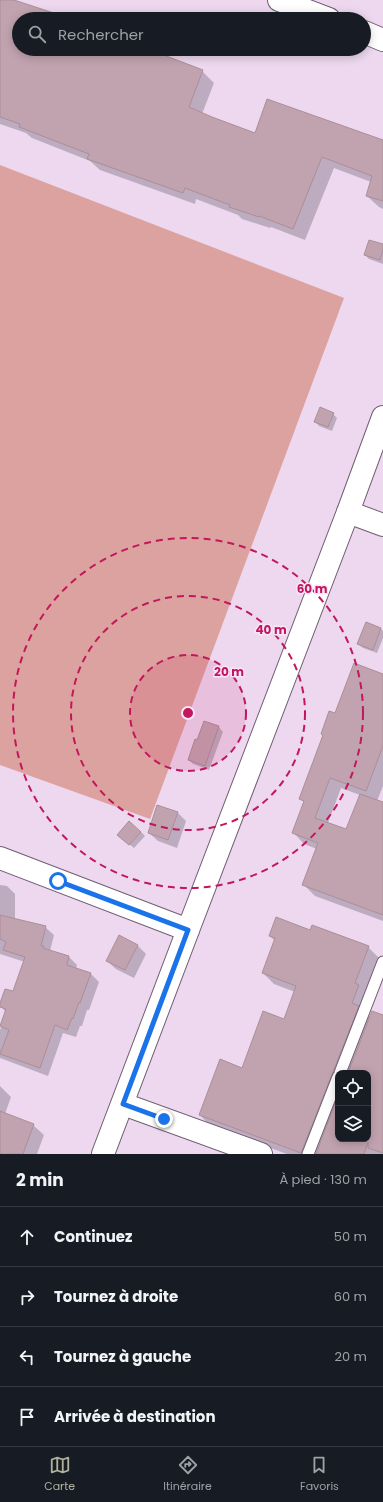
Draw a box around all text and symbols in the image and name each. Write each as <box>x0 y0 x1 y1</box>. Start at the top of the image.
search box <box>12 12 371 56</box>
icon: search <box>26 23 48 45</box>
text: Rechercher <box>58 24 144 45</box>
text: 60 m <box>297 580 328 597</box>
text: 40 m <box>255 621 287 638</box>
text: 20 m <box>214 663 244 680</box>
centre of rings <box>181 706 195 720</box>
route start <box>49 872 67 890</box>
map controls <box>335 1070 371 1142</box>
button: locate <box>335 1070 371 1106</box>
button: layers <box>335 1106 371 1142</box>
route end <box>155 1110 173 1128</box>
text: 2 min <box>16 1168 64 1192</box>
text: À pied · 130 m <box>279 1170 367 1189</box>
icon: ahead <box>16 1226 38 1248</box>
text: Continuez <box>54 1226 133 1247</box>
text: 50 m <box>334 1227 367 1246</box>
icon: right <box>16 1286 38 1308</box>
text: Tournez à droite <box>54 1286 178 1307</box>
text: 60 m <box>334 1287 367 1306</box>
icon: left <box>16 1346 38 1368</box>
text: Tournez à gauche <box>54 1346 191 1367</box>
text: 20 m <box>334 1347 367 1366</box>
icon: arrive <box>16 1406 38 1428</box>
text: Arrivée à destination <box>54 1406 216 1427</box>
tab: Carte <box>44 1454 75 1495</box>
tab: Itinéraire <box>163 1454 212 1495</box>
tab: Favoris <box>300 1454 339 1495</box>

